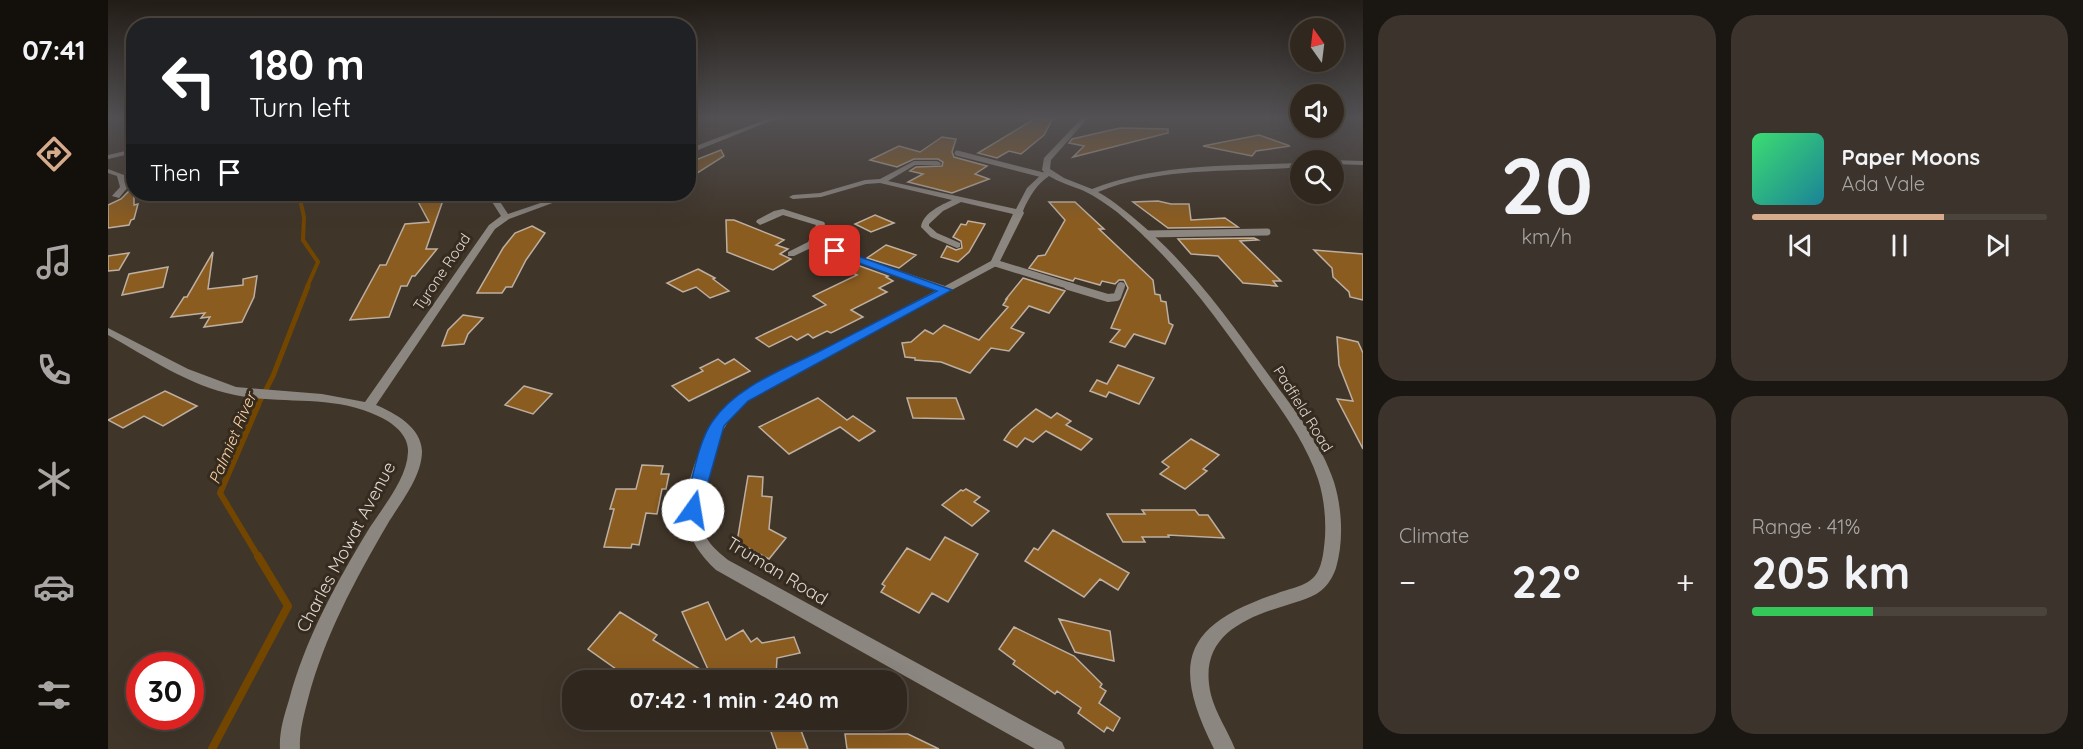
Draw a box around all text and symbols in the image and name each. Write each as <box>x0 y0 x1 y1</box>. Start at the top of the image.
north arrow <box>1290 18 1344 72</box>
map controls <box>1290 18 1344 204</box>
text: 07:41 <box>22 33 86 67</box>
text: 180 m <box>249 38 365 91</box>
icon: left <box>150 42 228 120</box>
button: sound <box>1290 84 1344 138</box>
text: Turn left <box>249 90 351 124</box>
icon: directions <box>33 133 75 175</box>
text: 20 <box>1501 136 1593 234</box>
text: Paper Moons <box>1842 143 1980 171</box>
button: search <box>1290 150 1344 204</box>
icon: arrive <box>213 156 246 189</box>
text: Then <box>150 159 201 187</box>
text: Ada Vale <box>1842 171 1925 196</box>
text: km/h <box>1521 224 1572 249</box>
pin <box>809 225 860 276</box>
street label: Tyrone Road <box>409 229 474 314</box>
icon: previous <box>1784 229 1817 262</box>
icon: pause <box>1883 229 1916 262</box>
icon: next <box>1981 229 2014 262</box>
icon: arrive <box>818 234 851 267</box>
icon: music <box>33 241 75 283</box>
icon: phone <box>33 349 75 391</box>
street label: Padfield Road <box>1269 362 1337 455</box>
water label: Palmiet River <box>204 388 261 487</box>
street label: Charles Mowat Avenue <box>291 457 400 636</box>
icon: climate <box>33 458 75 500</box>
position arrow <box>661 478 725 542</box>
text: Range · 41% <box>1752 514 1860 539</box>
text: Climate <box>1399 523 1469 548</box>
street label: Truman Road <box>722 531 832 610</box>
text: 205 km <box>1752 544 1910 600</box>
text: 22° <box>1512 553 1580 609</box>
text: − <box>1399 561 1416 602</box>
text: + <box>1676 561 1695 602</box>
icon: car <box>33 566 75 608</box>
speed limit sign: 30 <box>126 652 204 730</box>
icon: filters <box>33 674 75 716</box>
text: 07:42 · 1 min · 240 m <box>630 686 839 714</box>

